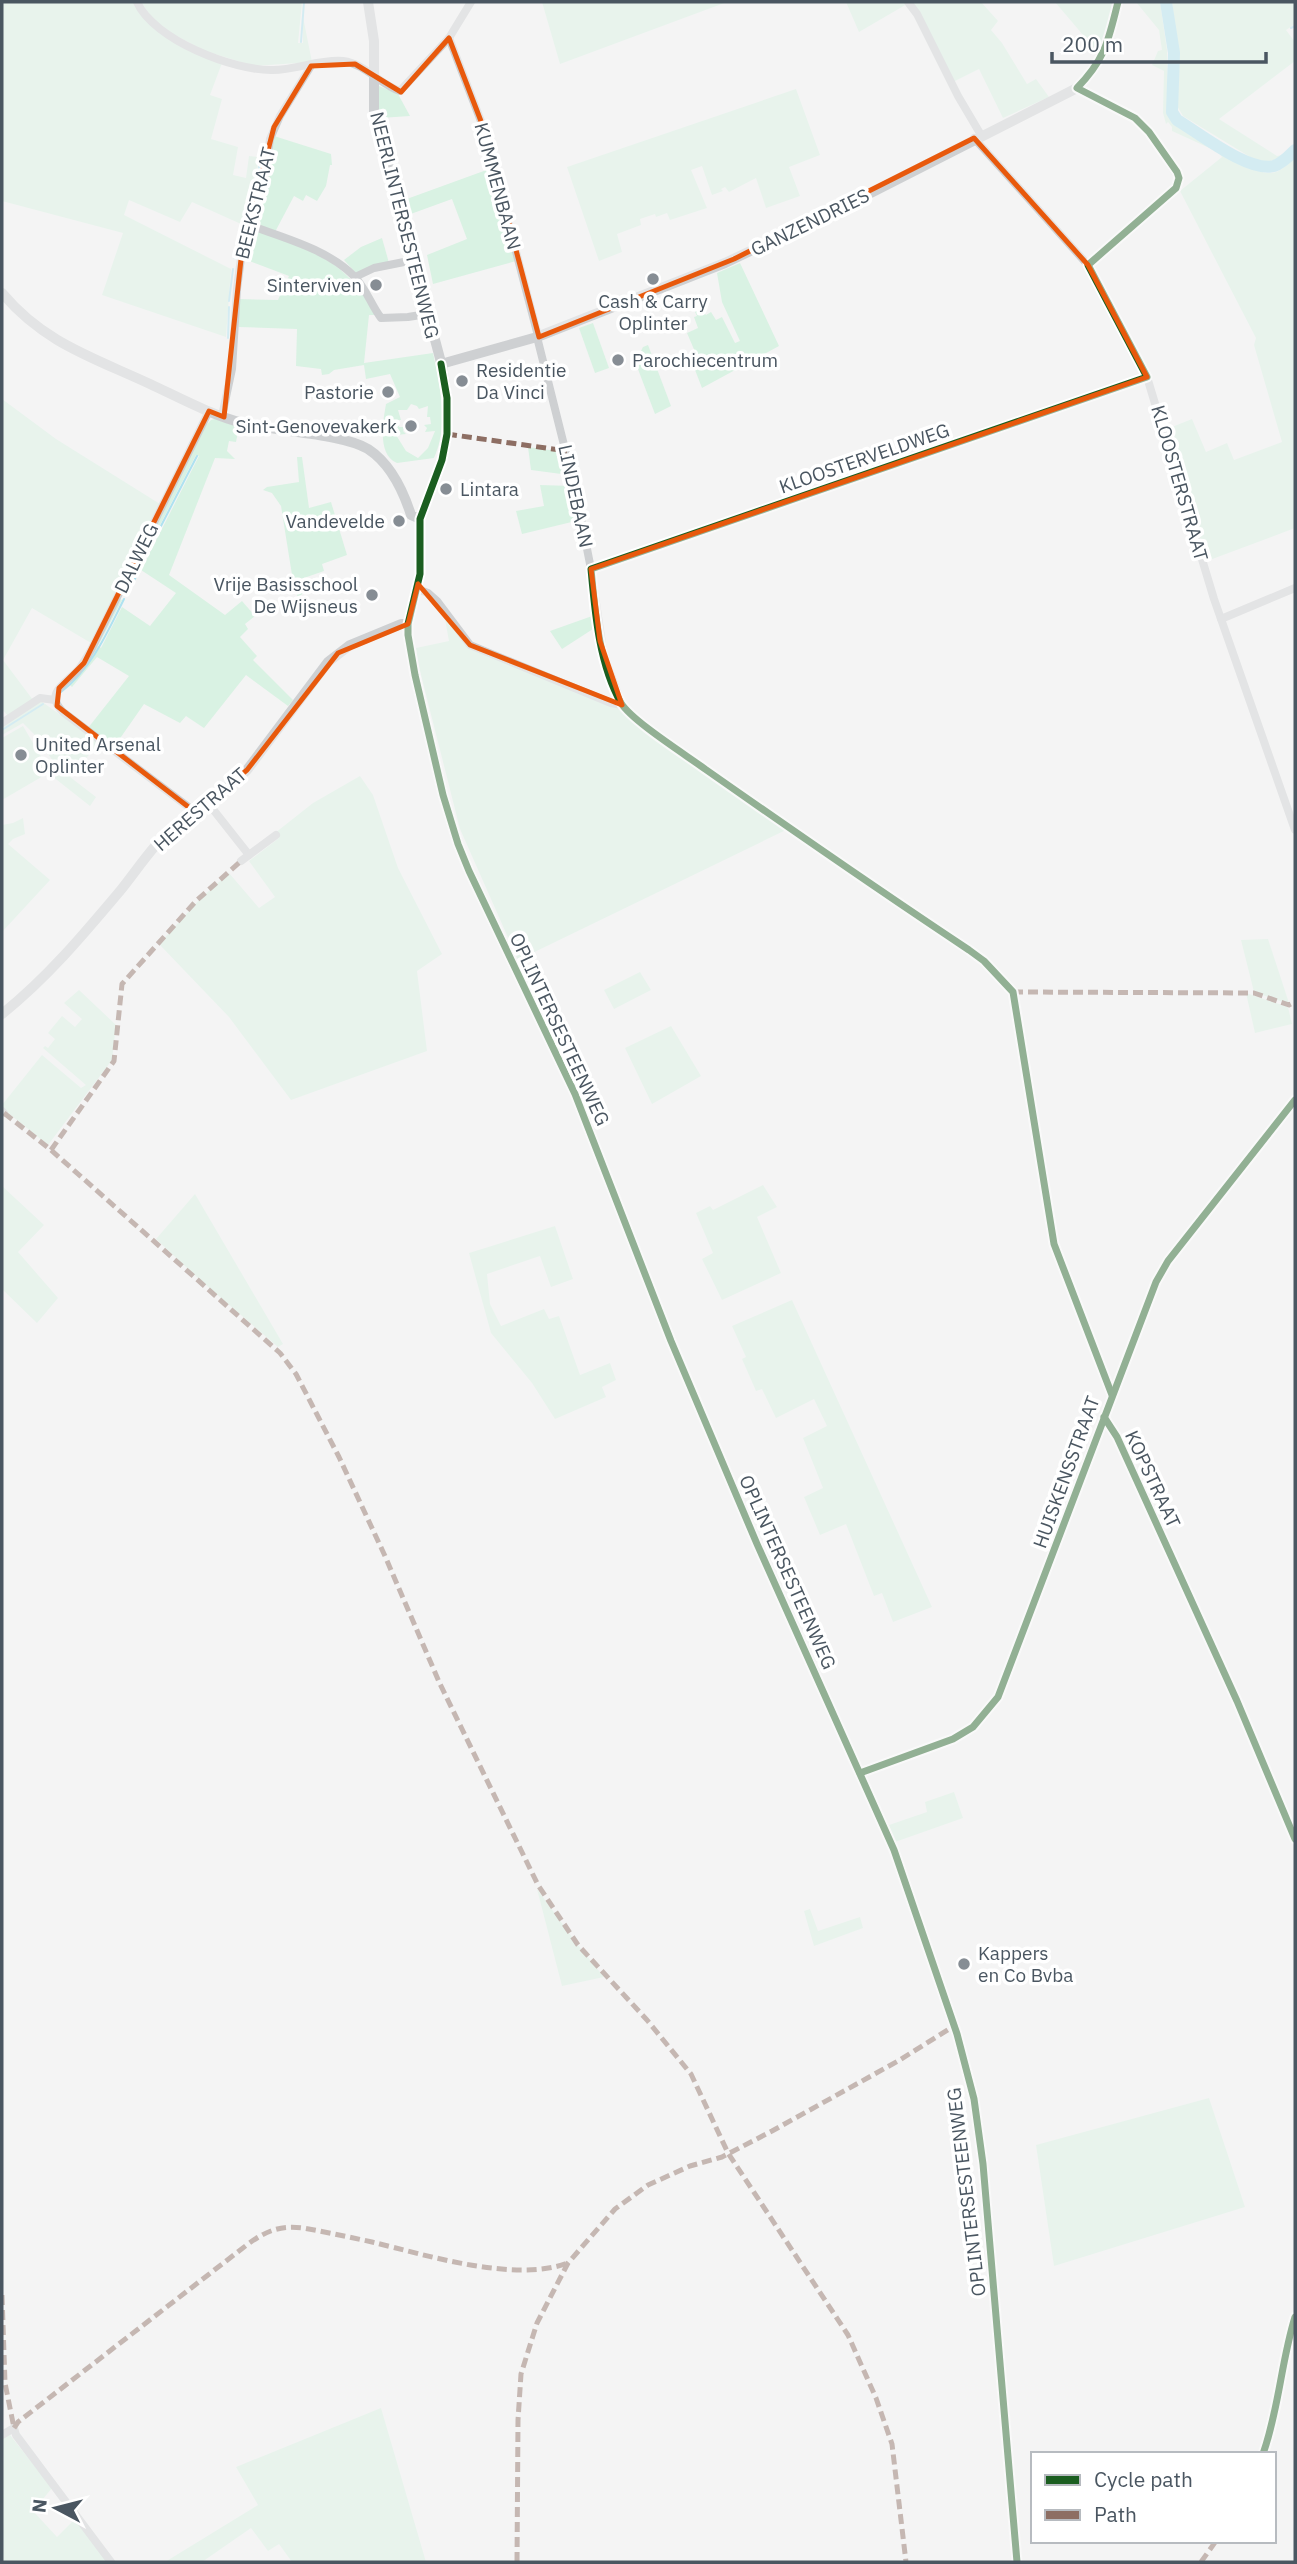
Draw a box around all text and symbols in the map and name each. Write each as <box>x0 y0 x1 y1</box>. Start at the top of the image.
scale bar <box>1052 21 1266 65</box>
text: 200 m <box>1062 30 1123 58</box>
street label: NEERLINTERSESTEENWEG <box>365 109 445 341</box>
street label: KUMMENBAAN <box>470 120 526 252</box>
street label: BEEKSTRAAT <box>229 144 281 262</box>
street label: GANZENDRIES <box>747 183 873 261</box>
marker: Cash & Carry Oplinter <box>645 271 661 287</box>
place label: Sinterviven <box>267 273 362 297</box>
marker: Sinterviven <box>368 277 384 293</box>
place label: Cash & Carry Oplinter <box>598 289 708 335</box>
place label: Parochiecentrum <box>632 348 778 372</box>
marker: Parochiecentrum <box>610 352 626 368</box>
place label: Residentie Da Vinci <box>476 358 566 404</box>
marker: Residentie Da Vinci <box>454 373 470 389</box>
place label: Pastorie <box>304 380 374 404</box>
marker: Pastorie <box>380 384 396 400</box>
street label: KLOOSTERSTRAAT <box>1146 402 1214 564</box>
place label: Sint-Genovevakerk <box>235 414 397 438</box>
marker: Sint-Genovevakerk <box>403 418 419 434</box>
street label: KLOOSTERVELDWEG <box>776 418 952 498</box>
street label: LINDEBAAN <box>553 442 599 550</box>
place label: Lintara <box>460 477 519 501</box>
marker: Lintara <box>438 481 454 497</box>
place label: Vandevelde <box>286 509 385 533</box>
marker: Vandevelde <box>391 513 407 529</box>
street label: DALWEG <box>109 519 163 597</box>
place label: Vrije Basisschool De Wijsneus <box>214 572 358 618</box>
marker: Vrije Basisschool De Wijsneus <box>364 587 380 603</box>
place label: United Arsenal Oplinter <box>35 732 161 778</box>
marker: United Arsenal Oplinter <box>13 747 29 763</box>
street label: HERESTRAAT <box>148 762 252 856</box>
street label: OPLINTERSESTEENWEG <box>505 929 615 1129</box>
street label: HUISKENSSTRAAT <box>1027 1392 1105 1551</box>
street label: KOPSTRAAT <box>1120 1427 1186 1532</box>
street label: OPLINTERSESTEENWEG <box>734 1471 842 1673</box>
place label: Kappers en Co Bvba <box>978 1941 1073 1987</box>
marker: Kappers en Co Bvba <box>956 1956 972 1972</box>
street label: OPLINTERSESTEENWEG <box>941 2086 991 2298</box>
legend <box>1031 2452 1276 2543</box>
text: Cycle path <box>1094 2465 1193 2493</box>
north arrow <box>21 2473 91 2543</box>
text: N <box>26 2498 52 2514</box>
text: Path <box>1094 2500 1137 2528</box>

